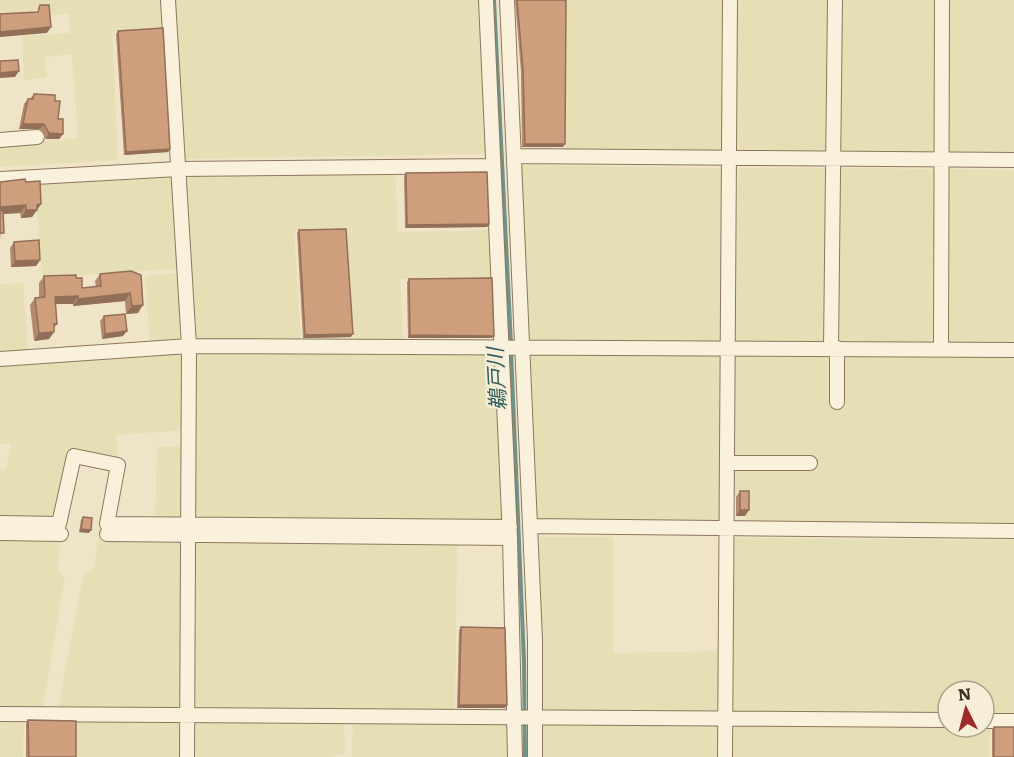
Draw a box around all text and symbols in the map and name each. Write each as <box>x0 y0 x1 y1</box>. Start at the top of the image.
water label: 鵜戸川 <box>477 345 512 411</box>
north arrow <box>936 679 996 739</box>
text: N <box>956 680 972 706</box>

